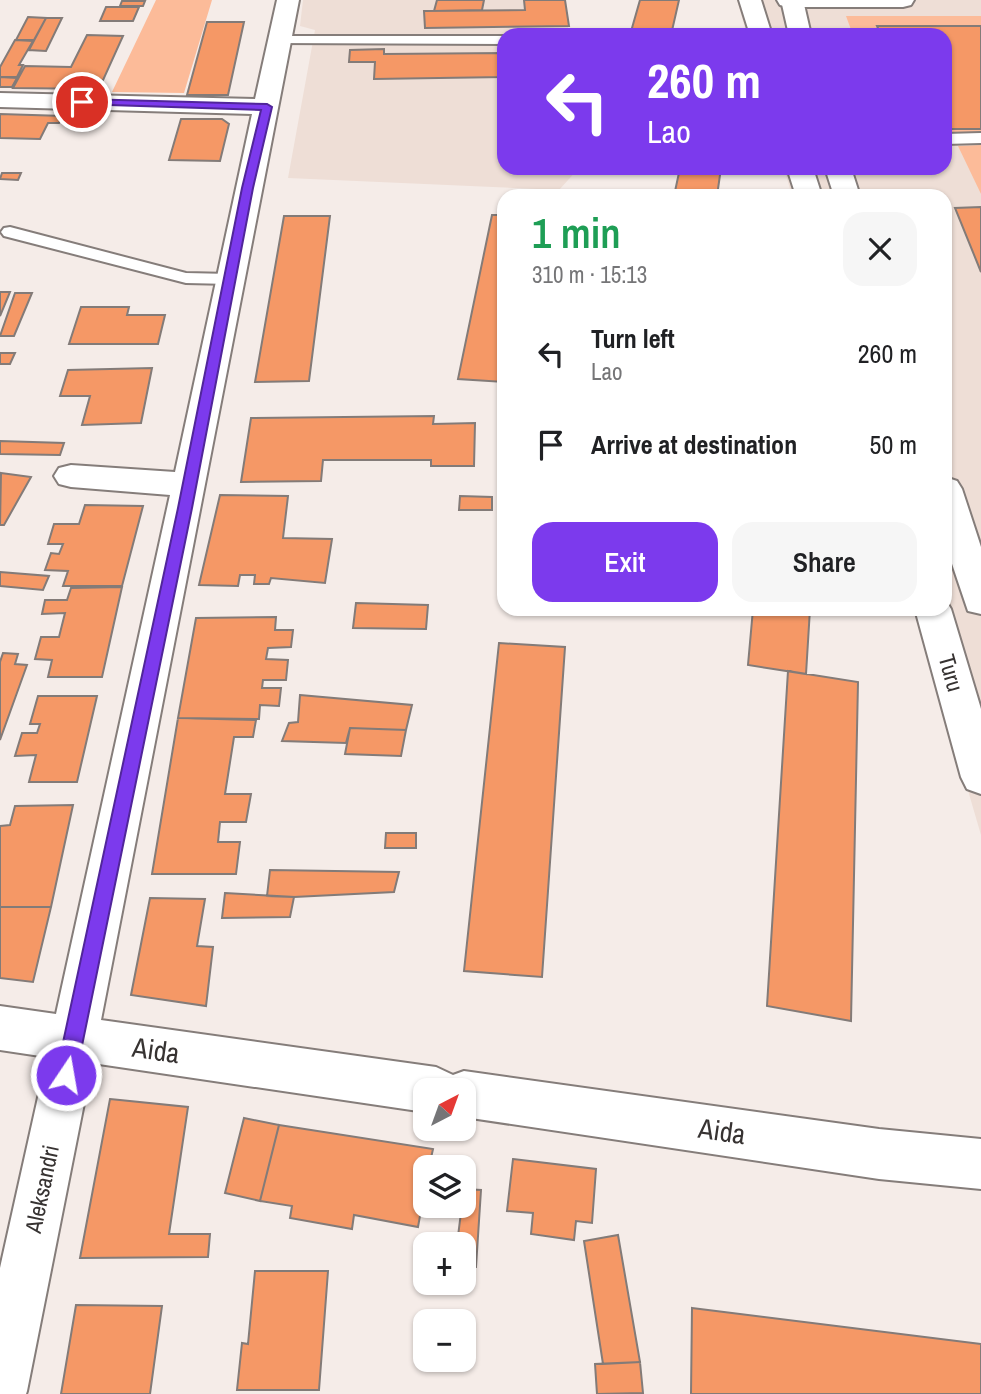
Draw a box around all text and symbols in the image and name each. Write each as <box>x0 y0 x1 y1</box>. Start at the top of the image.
text: 260 m <box>647 47 761 113</box>
icon: left <box>532 56 623 147</box>
pin <box>52 72 112 132</box>
icon: arrive <box>63 83 101 121</box>
text: Lao <box>647 110 691 153</box>
text: 1 min <box>532 205 621 261</box>
button: close <box>843 212 917 286</box>
text: 310 m · 15:13 <box>532 259 647 290</box>
text: Turn left <box>591 321 675 356</box>
icon: left <box>532 335 570 373</box>
text: 260 m <box>858 336 917 371</box>
text: Lao <box>591 356 622 387</box>
icon: arrive <box>532 426 570 464</box>
text: Arrive at destination <box>591 427 797 462</box>
text: 50 m <box>870 427 917 462</box>
button: Exit <box>532 522 718 602</box>
button: Share <box>732 522 917 602</box>
street label: Turu <box>931 651 972 695</box>
street label: Aida <box>129 1028 182 1072</box>
position arrow <box>29 1038 103 1112</box>
north arrow <box>413 1078 476 1141</box>
map controls <box>413 1078 476 1372</box>
street label: Aida <box>695 1109 748 1153</box>
street label: Aleksandri <box>17 1142 66 1237</box>
button: layers <box>413 1155 476 1218</box>
button: + <box>413 1232 476 1295</box>
button: − <box>413 1309 476 1372</box>

